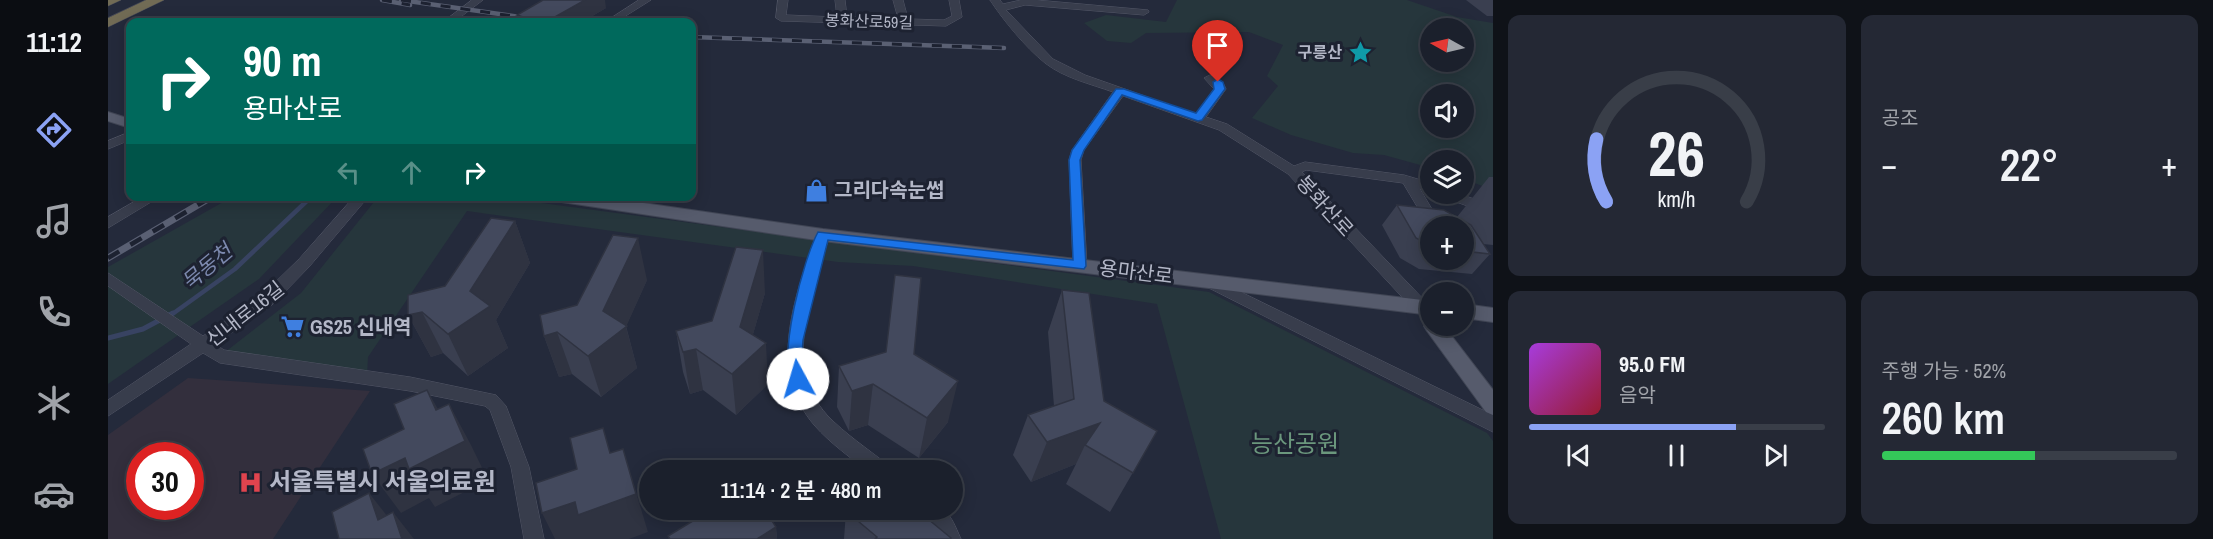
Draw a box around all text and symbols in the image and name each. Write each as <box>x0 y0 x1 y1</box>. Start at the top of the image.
street label: 봉화산로59길 <box>825 8 913 34</box>
north arrow <box>1420 18 1474 72</box>
map controls <box>1420 18 1474 336</box>
pin <box>1192 20 1243 82</box>
text: 11:12 <box>26 24 82 60</box>
icon: arrive <box>1201 29 1234 62</box>
text: 90 m <box>243 33 322 89</box>
place icon: 구릉산 <box>1347 39 1373 65</box>
place label: 구릉산 <box>1298 41 1342 63</box>
icon: right <box>144 42 222 120</box>
button: sound <box>1420 84 1474 138</box>
text: 용마산로 <box>243 90 342 126</box>
text: 공조 <box>1882 104 1918 131</box>
icon: directions <box>33 109 75 151</box>
text: 26 <box>1648 111 1705 195</box>
text: 22° <box>2000 134 2059 195</box>
text: − <box>1882 142 1897 186</box>
text: + <box>2161 142 2177 186</box>
button: layers <box>1420 150 1474 204</box>
icon: left <box>332 156 365 189</box>
icon: ahead <box>395 156 428 189</box>
icon: right <box>458 156 491 189</box>
street label: 봉화산로 <box>1291 169 1360 242</box>
place label: 그리다속눈썹 <box>834 176 944 203</box>
shop icon: 그리다속눈썹 <box>803 177 829 203</box>
text: km/h <box>1658 186 1696 215</box>
icon: music <box>33 200 75 242</box>
button: + <box>1420 216 1474 270</box>
water label: 묵동천 <box>175 235 240 296</box>
street label: 용마산로 <box>1098 254 1174 289</box>
street label: 신내로16길 <box>200 275 289 353</box>
button: − <box>1420 282 1474 336</box>
icon: phone <box>33 291 75 333</box>
place label: GS25 신내역 <box>310 313 412 340</box>
supermarket icon: GS25 신내역 <box>279 314 305 340</box>
position arrow <box>766 347 830 411</box>
text: 95.0 FM <box>1619 349 1685 379</box>
text: 주행 가능 · 52% <box>1882 357 2006 384</box>
text: 음악 <box>1619 381 1656 408</box>
icon: climate <box>33 382 75 424</box>
text: 260 km <box>1882 387 2005 448</box>
park label: 능산공원 <box>1251 427 1339 459</box>
icon: previous <box>1562 439 1595 472</box>
icon: pause <box>1660 439 1693 472</box>
icon: next <box>1759 439 1792 472</box>
speed limit sign: 30 <box>126 442 204 520</box>
place label: 서울특별시 서울의료원 <box>269 465 495 497</box>
hospital icon: 서울특별시 서울의료원 <box>238 469 264 495</box>
icon: car <box>33 473 75 515</box>
text: 11:14 · 2 분 · 480 m <box>721 475 881 505</box>

